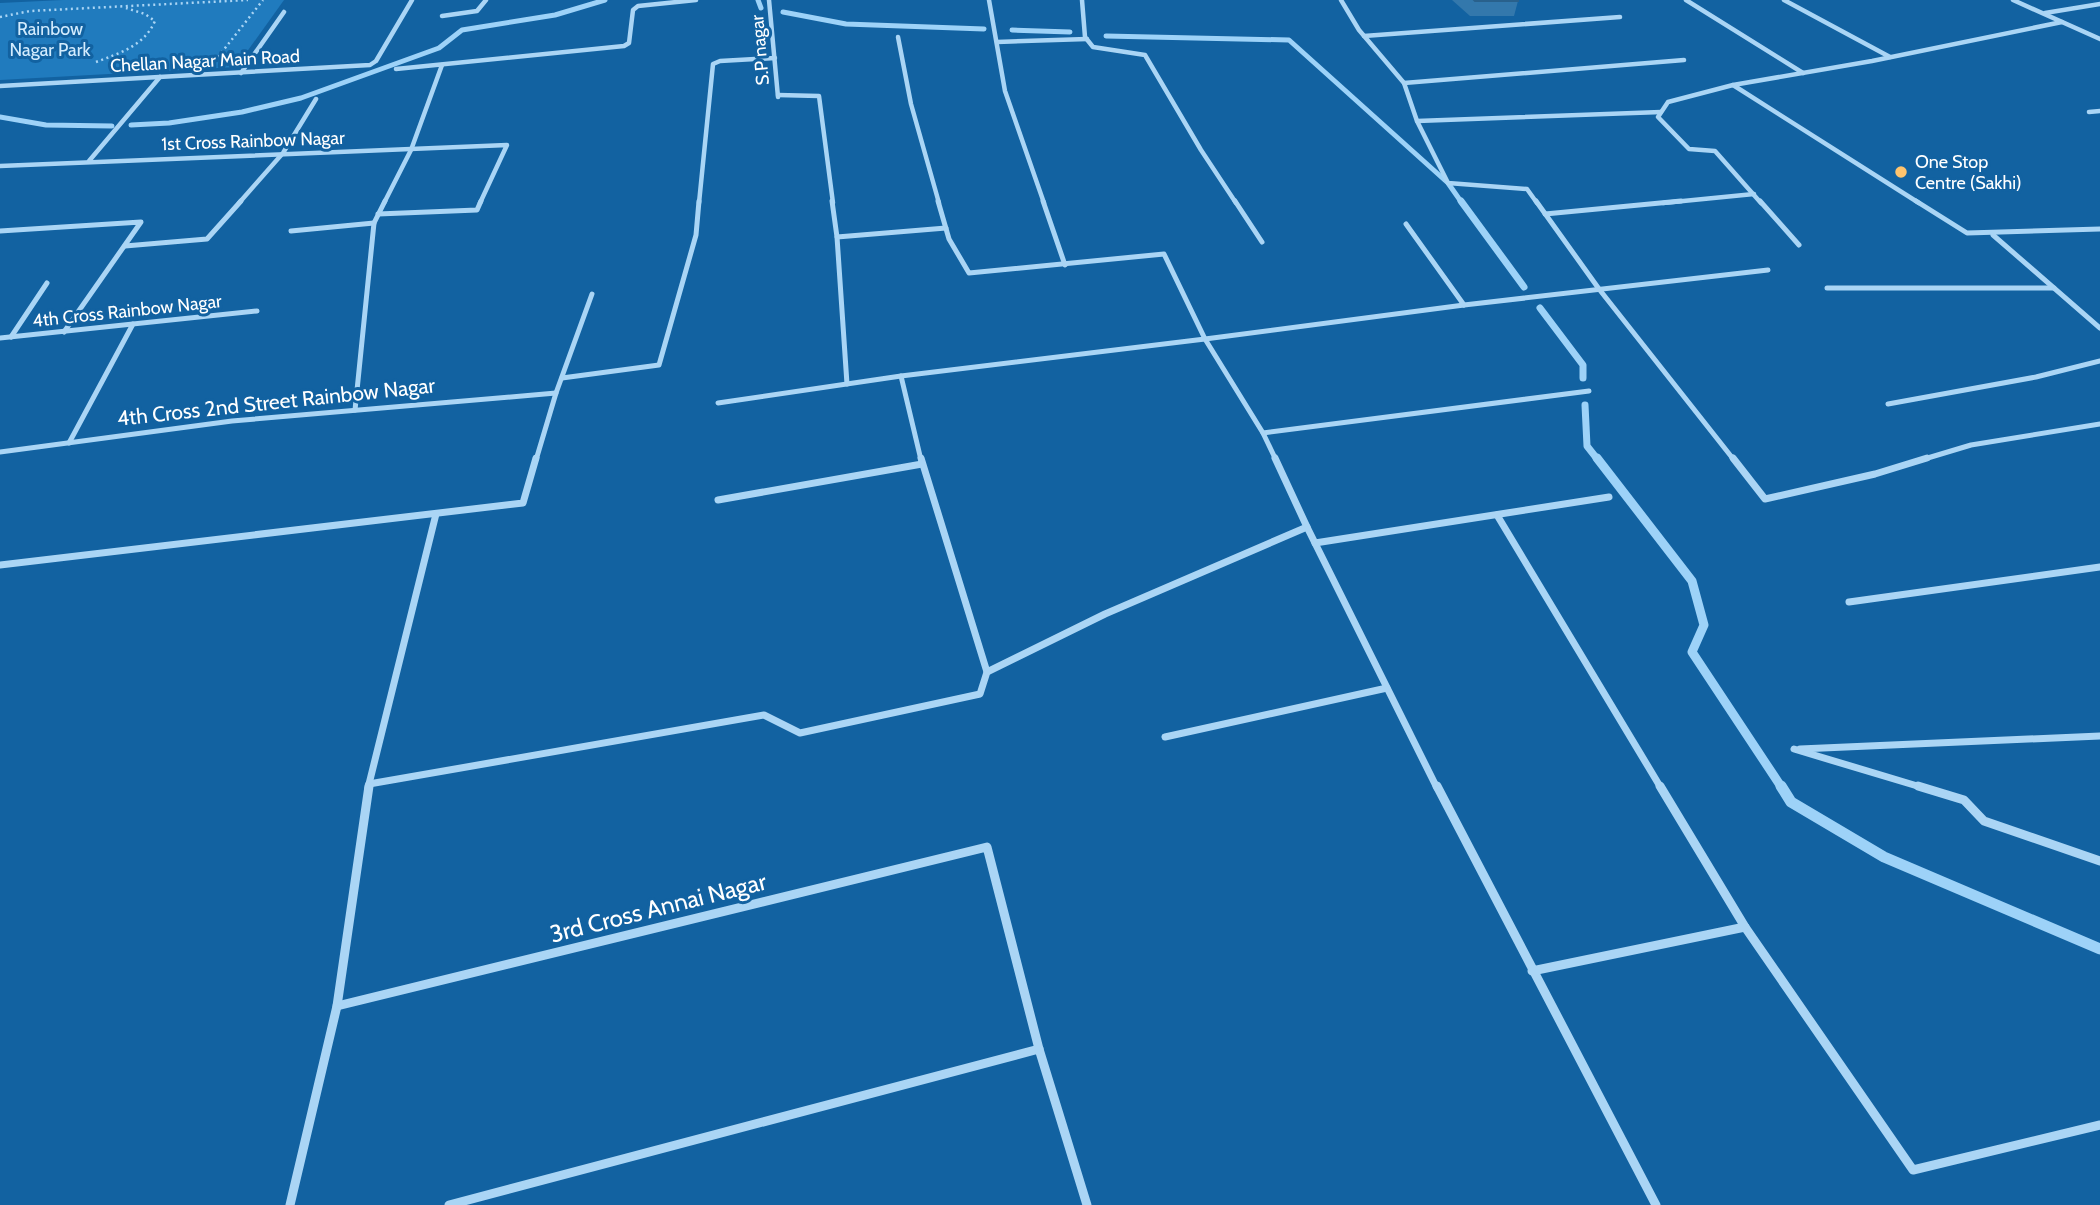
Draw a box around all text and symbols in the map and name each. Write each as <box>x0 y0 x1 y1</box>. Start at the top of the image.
street label: S.P nagar <box>746 14 774 86</box>
park label: Rainbow Nagar Park <box>10 18 91 61</box>
street label: Chellan Nagar Main Road <box>110 45 300 77</box>
street label: 1st Cross Rainbow Nagar <box>161 127 345 155</box>
place label: One Stop Centre (Sakhi) <box>1915 151 2022 194</box>
marker: One Stop Centre (Sakhi) <box>1893 164 1909 180</box>
street label: 4th Cross Rainbow Nagar <box>31 290 223 332</box>
street label: 4th Cross 2nd Street Rainbow Nagar <box>116 372 437 431</box>
street label: 3rd Cross Annai Nagar <box>547 866 770 948</box>

